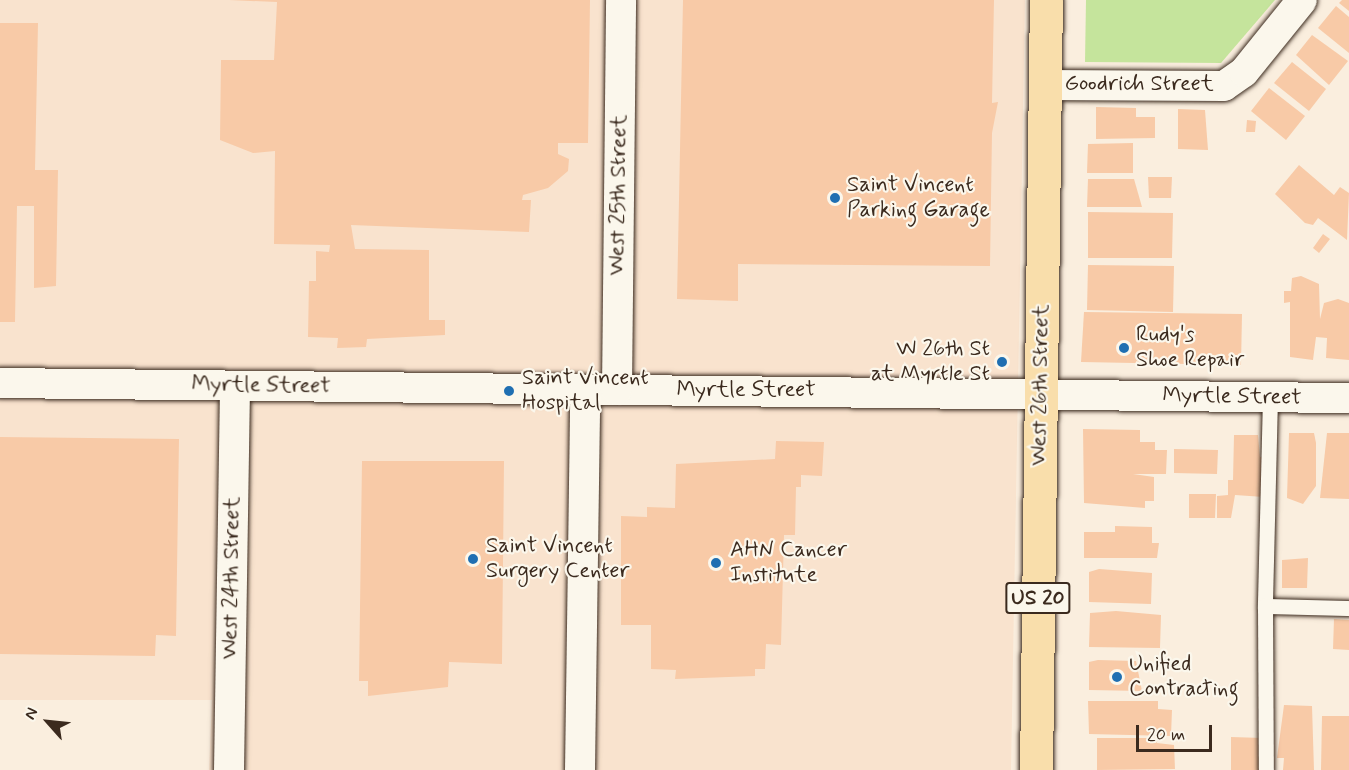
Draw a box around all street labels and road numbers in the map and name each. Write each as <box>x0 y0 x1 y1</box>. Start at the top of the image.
street label: Goodrich Street <box>1064 72 1214 98</box>
street label: West 25th Street <box>604 114 634 276</box>
street label: West 26th Street <box>1026 304 1056 466</box>
street label: Myrtle Street <box>192 372 330 400</box>
street label: Myrtle Street <box>677 378 815 404</box>
street label: Myrtle Street <box>1163 383 1301 411</box>
street label: West 24th Street <box>217 496 247 660</box>
road number: US 20 <box>1005 580 1071 616</box>

